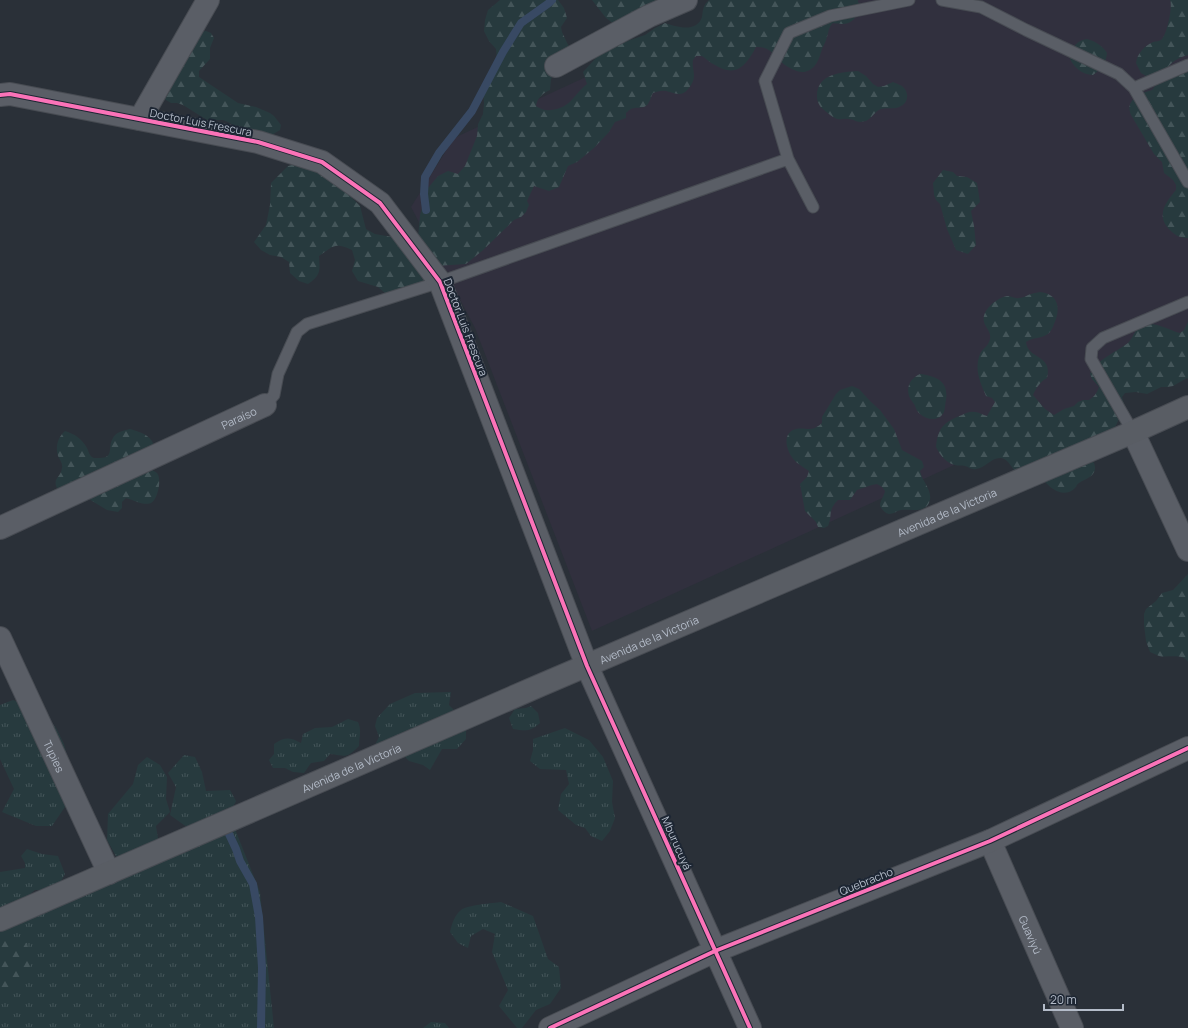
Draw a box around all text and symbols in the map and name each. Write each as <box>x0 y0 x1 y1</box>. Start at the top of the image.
street label: Doctor Luis Frescura <box>149 105 253 139</box>
street label: Doctor Luis Frescura <box>440 276 492 378</box>
street label: Paraíso <box>218 402 259 432</box>
street label: Avenida de la Victoria <box>895 484 999 539</box>
street label: Avenida de la Victoria <box>597 611 701 667</box>
street label: Tupies <box>41 737 69 775</box>
street label: Avenida de la Victoria <box>299 739 403 796</box>
street label: Mburucuyá <box>659 814 695 872</box>
street label: Quebracho <box>837 863 895 899</box>
street label: Guaviyú <box>1016 913 1046 956</box>
scale bar <box>1044 986 1123 1012</box>
text: 20 m <box>1050 991 1077 1008</box>

